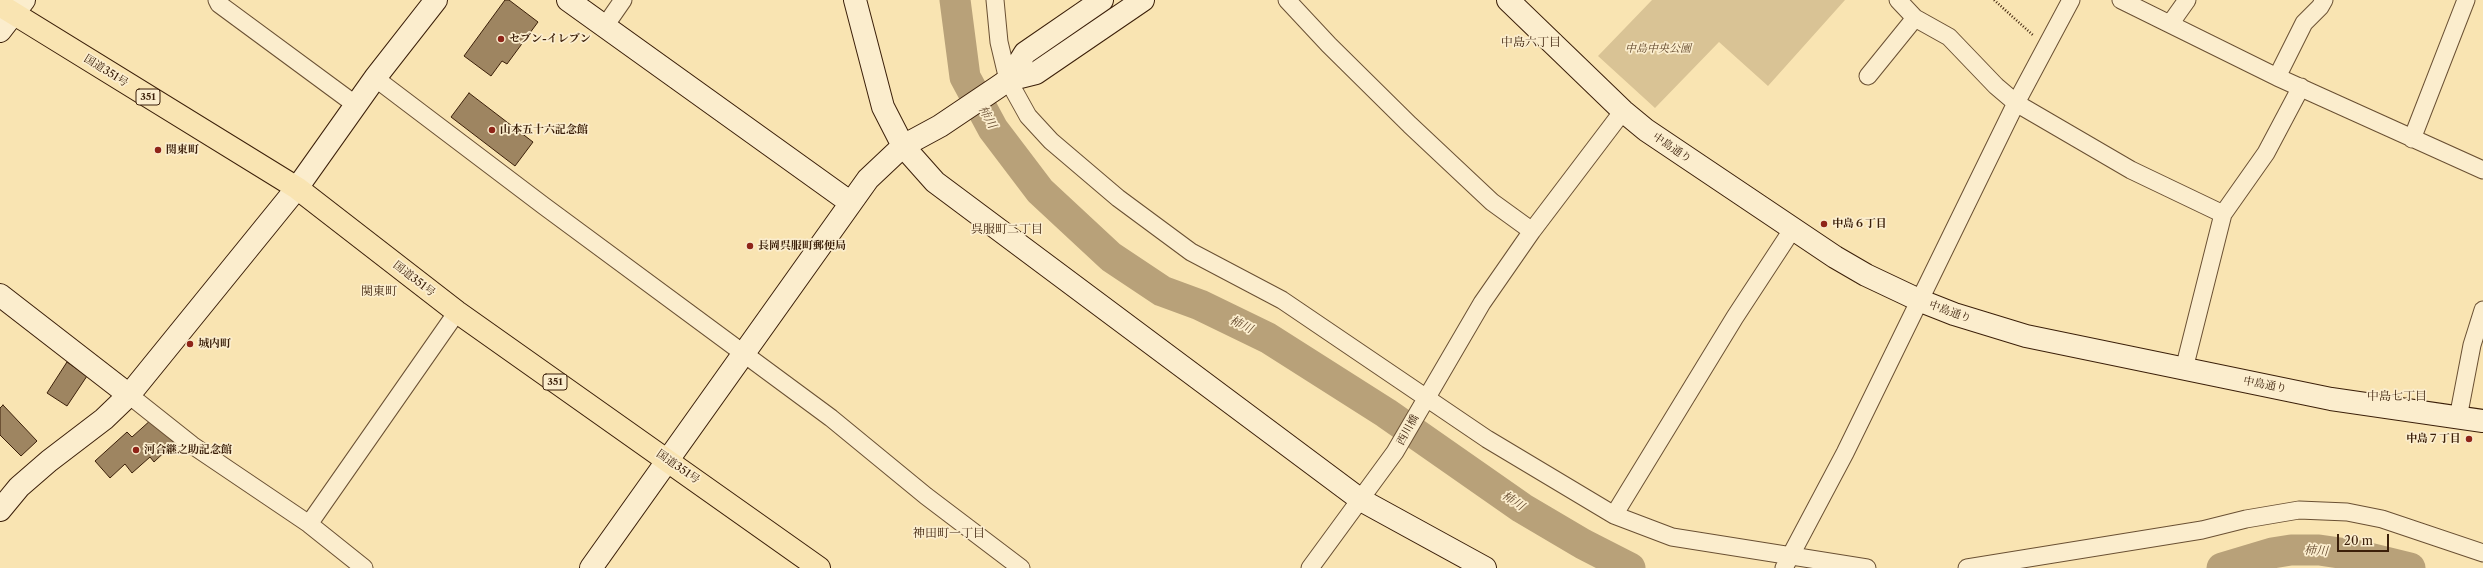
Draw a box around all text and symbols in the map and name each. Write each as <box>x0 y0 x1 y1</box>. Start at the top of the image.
place label: セブン-イレブン <box>509 32 591 46</box>
marker: セブン-イレブン <box>496 34 506 44</box>
district label: 中島六丁目 <box>1501 36 1561 50</box>
park label: 中島中央公園 <box>1625 42 1691 56</box>
street label: 国道351号 <box>81 52 131 90</box>
road number: 351 <box>136 89 160 105</box>
water label: 柿川 <box>975 103 999 131</box>
place label: 山本五十六記念館 <box>500 123 588 137</box>
marker: 山本五十六記念館 <box>487 125 497 135</box>
street label: 中島通り <box>1650 130 1694 166</box>
place label: 関東町 <box>166 143 199 157</box>
marker: 関東町 <box>153 145 163 155</box>
place label: 中島６丁目 <box>1832 217 1887 231</box>
marker: 中島６丁目 <box>1819 219 1829 229</box>
district label: 呉服町二丁目 <box>971 223 1043 237</box>
place label: 長岡呉服町郵便局 <box>758 239 846 253</box>
marker: 長岡呉服町郵便局 <box>745 241 755 251</box>
street label: 国道351号 <box>390 259 438 299</box>
district label: 関東町 <box>361 285 397 299</box>
street label: 中島通り <box>1927 298 1973 326</box>
water label: 柿川 <box>1227 313 1255 337</box>
place label: 城内町 <box>198 337 231 351</box>
marker: 城内町 <box>185 339 195 349</box>
road number: 351 <box>543 374 567 390</box>
street label: 中島通り <box>2242 374 2288 396</box>
district label: 中島七丁目 <box>2367 390 2427 404</box>
street label: 西川橋 <box>1394 412 1422 448</box>
place label: 中島７丁目 <box>2406 432 2461 446</box>
marker: 中島７丁目 <box>2464 434 2474 444</box>
place label: 河合継之助記念館 <box>144 443 232 457</box>
marker: 河合継之助記念館 <box>131 445 141 455</box>
street label: 国道351号 <box>654 447 702 487</box>
water label: 柿川 <box>1499 488 1527 514</box>
scale bar <box>2339 526 2391 552</box>
district label: 神田町一丁目 <box>913 527 985 541</box>
text: 20 m <box>2344 533 2373 548</box>
water label: 柿川 <box>2304 543 2328 559</box>

